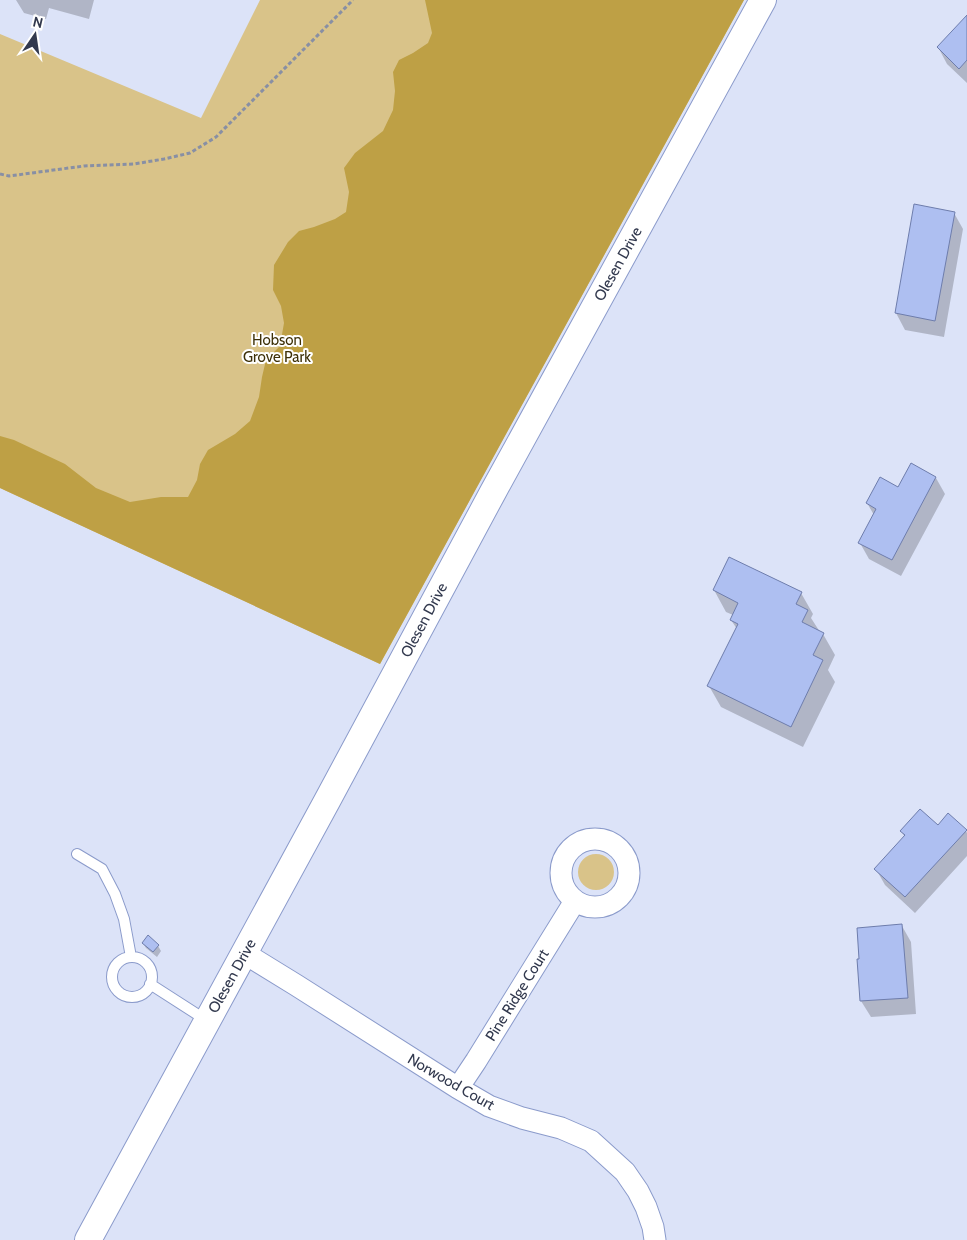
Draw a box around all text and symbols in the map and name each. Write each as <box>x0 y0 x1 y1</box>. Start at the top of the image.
north arrow <box>10 10 60 60</box>
text: N <box>31 12 45 32</box>
street label: Olesen Drive <box>590 224 646 304</box>
park label: Hobson Grove Park <box>243 331 311 366</box>
street label: Olesen Drive <box>397 579 451 660</box>
street label: Olesen Drive <box>204 936 260 1016</box>
street label: Pine Ridge Court <box>482 946 552 1044</box>
street label: Norwood Court <box>404 1050 498 1114</box>

